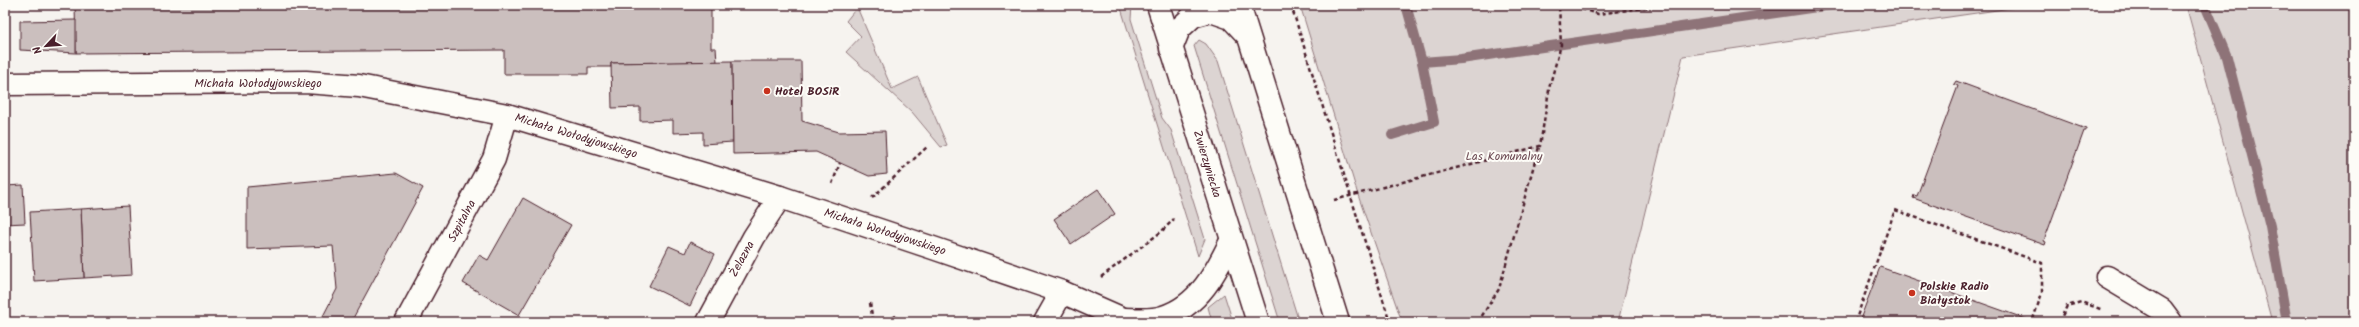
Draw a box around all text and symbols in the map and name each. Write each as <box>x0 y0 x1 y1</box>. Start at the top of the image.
north arrow <box>26 26 66 66</box>
text: N <box>28 43 48 57</box>
street label: Michała Wołodyjowskiego <box>194 74 322 93</box>
place label: Hotel BOSiR <box>775 82 839 101</box>
marker: Hotel BOSiR <box>762 86 772 96</box>
street label: Michała Wołodyjowskiego <box>512 108 640 164</box>
street label: Zwierzyniecka <box>1188 128 1226 201</box>
park label: Las Komunalny <box>1466 147 1543 166</box>
street label: Szpitalna <box>443 196 481 246</box>
street label: Michała Wołodyjowskiego <box>821 203 949 261</box>
street label: Żelazna <box>724 237 760 281</box>
place label: Polskie Radio Białystok <box>1920 277 1989 310</box>
marker: Polskie Radio Białystok <box>1907 288 1917 298</box>

